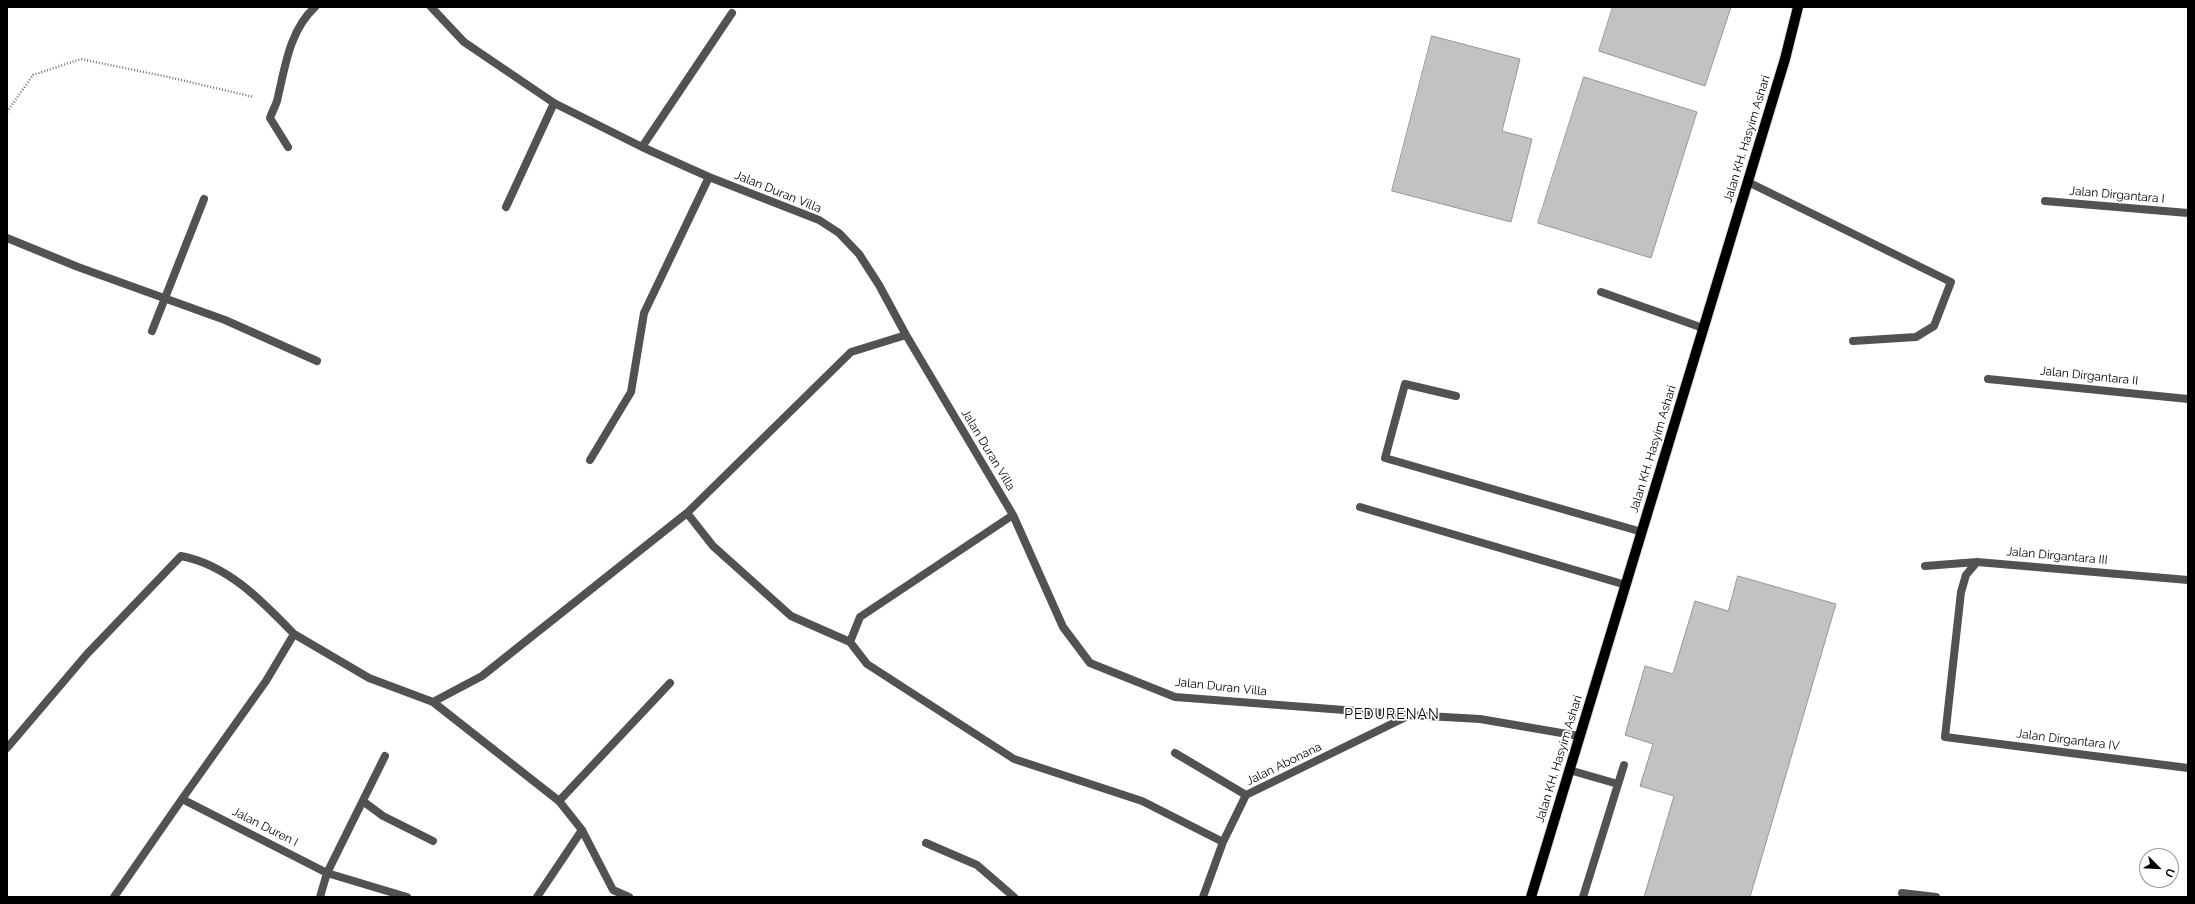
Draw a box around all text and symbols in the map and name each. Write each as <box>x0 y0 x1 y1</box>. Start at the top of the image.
street label: Jalan KH. Hasyim Ashari <box>1721 74 1773 204</box>
street label: Jalan Duran Villa <box>732 168 824 216</box>
street label: Jalan Dirgantara I <box>2069 184 2165 206</box>
street label: Jalan Dirgantara II <box>2039 364 2139 388</box>
street label: Jalan KH. Hasyim Ashari <box>1627 384 1679 514</box>
street label: Jalan Duran Villa <box>958 407 1018 493</box>
street label: Jalan Dirgantara III <box>2006 544 2108 568</box>
street label: Jalan Duran Villa <box>1174 675 1268 699</box>
street label: Jalan KH. Hasyim Ashari <box>1533 694 1585 824</box>
district label: PEDURENAN <box>1344 707 1440 723</box>
street label: Jalan Dirgantara IV <box>2016 727 2120 753</box>
street label: Jalan Abonana <box>1244 740 1324 788</box>
street label: Jalan Duren I <box>230 804 300 850</box>
north arrow <box>2139 848 2179 888</box>
text: U <box>2162 866 2177 879</box>

